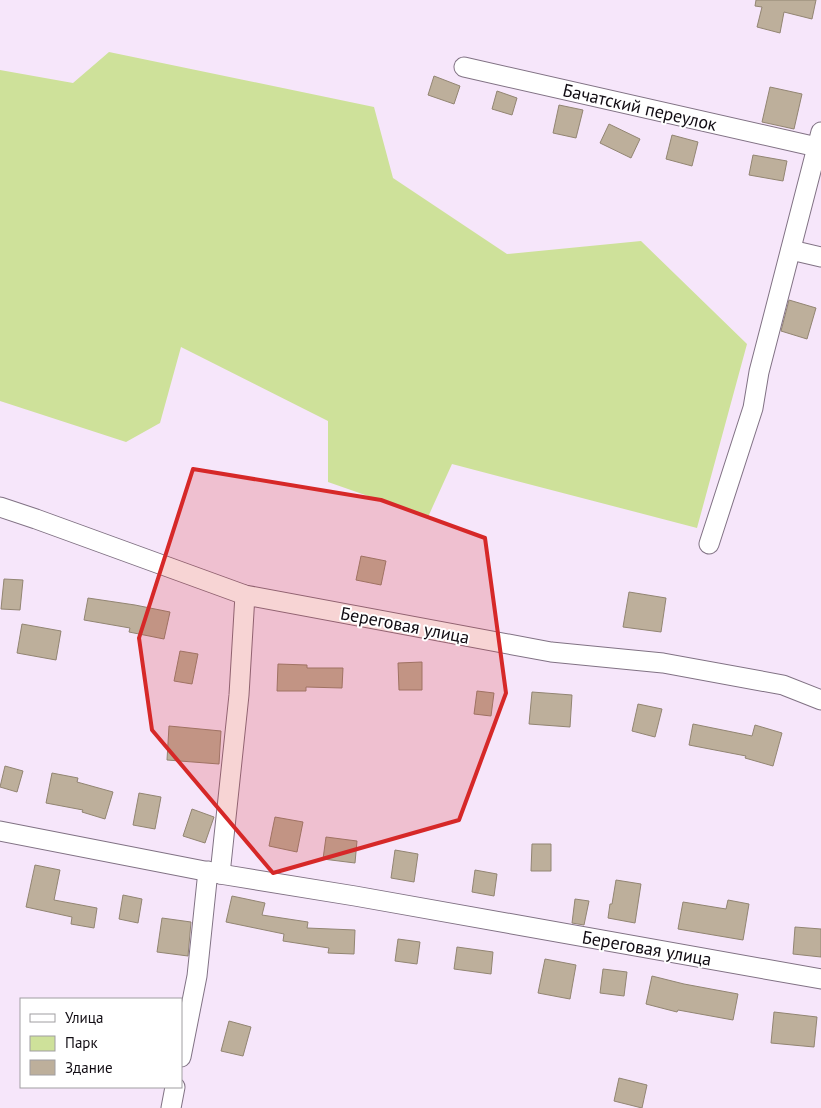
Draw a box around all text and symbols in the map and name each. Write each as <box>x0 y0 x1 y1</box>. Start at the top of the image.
street label: Бачатский переулок <box>561 78 720 136</box>
street label: Береговая улица <box>339 601 471 649</box>
street label: Береговая улица <box>580 925 714 971</box>
legend <box>20 998 182 1088</box>
text: Улица <box>65 1008 103 1027</box>
text: Парк <box>65 1033 98 1052</box>
text: Здание <box>65 1058 113 1077</box>

